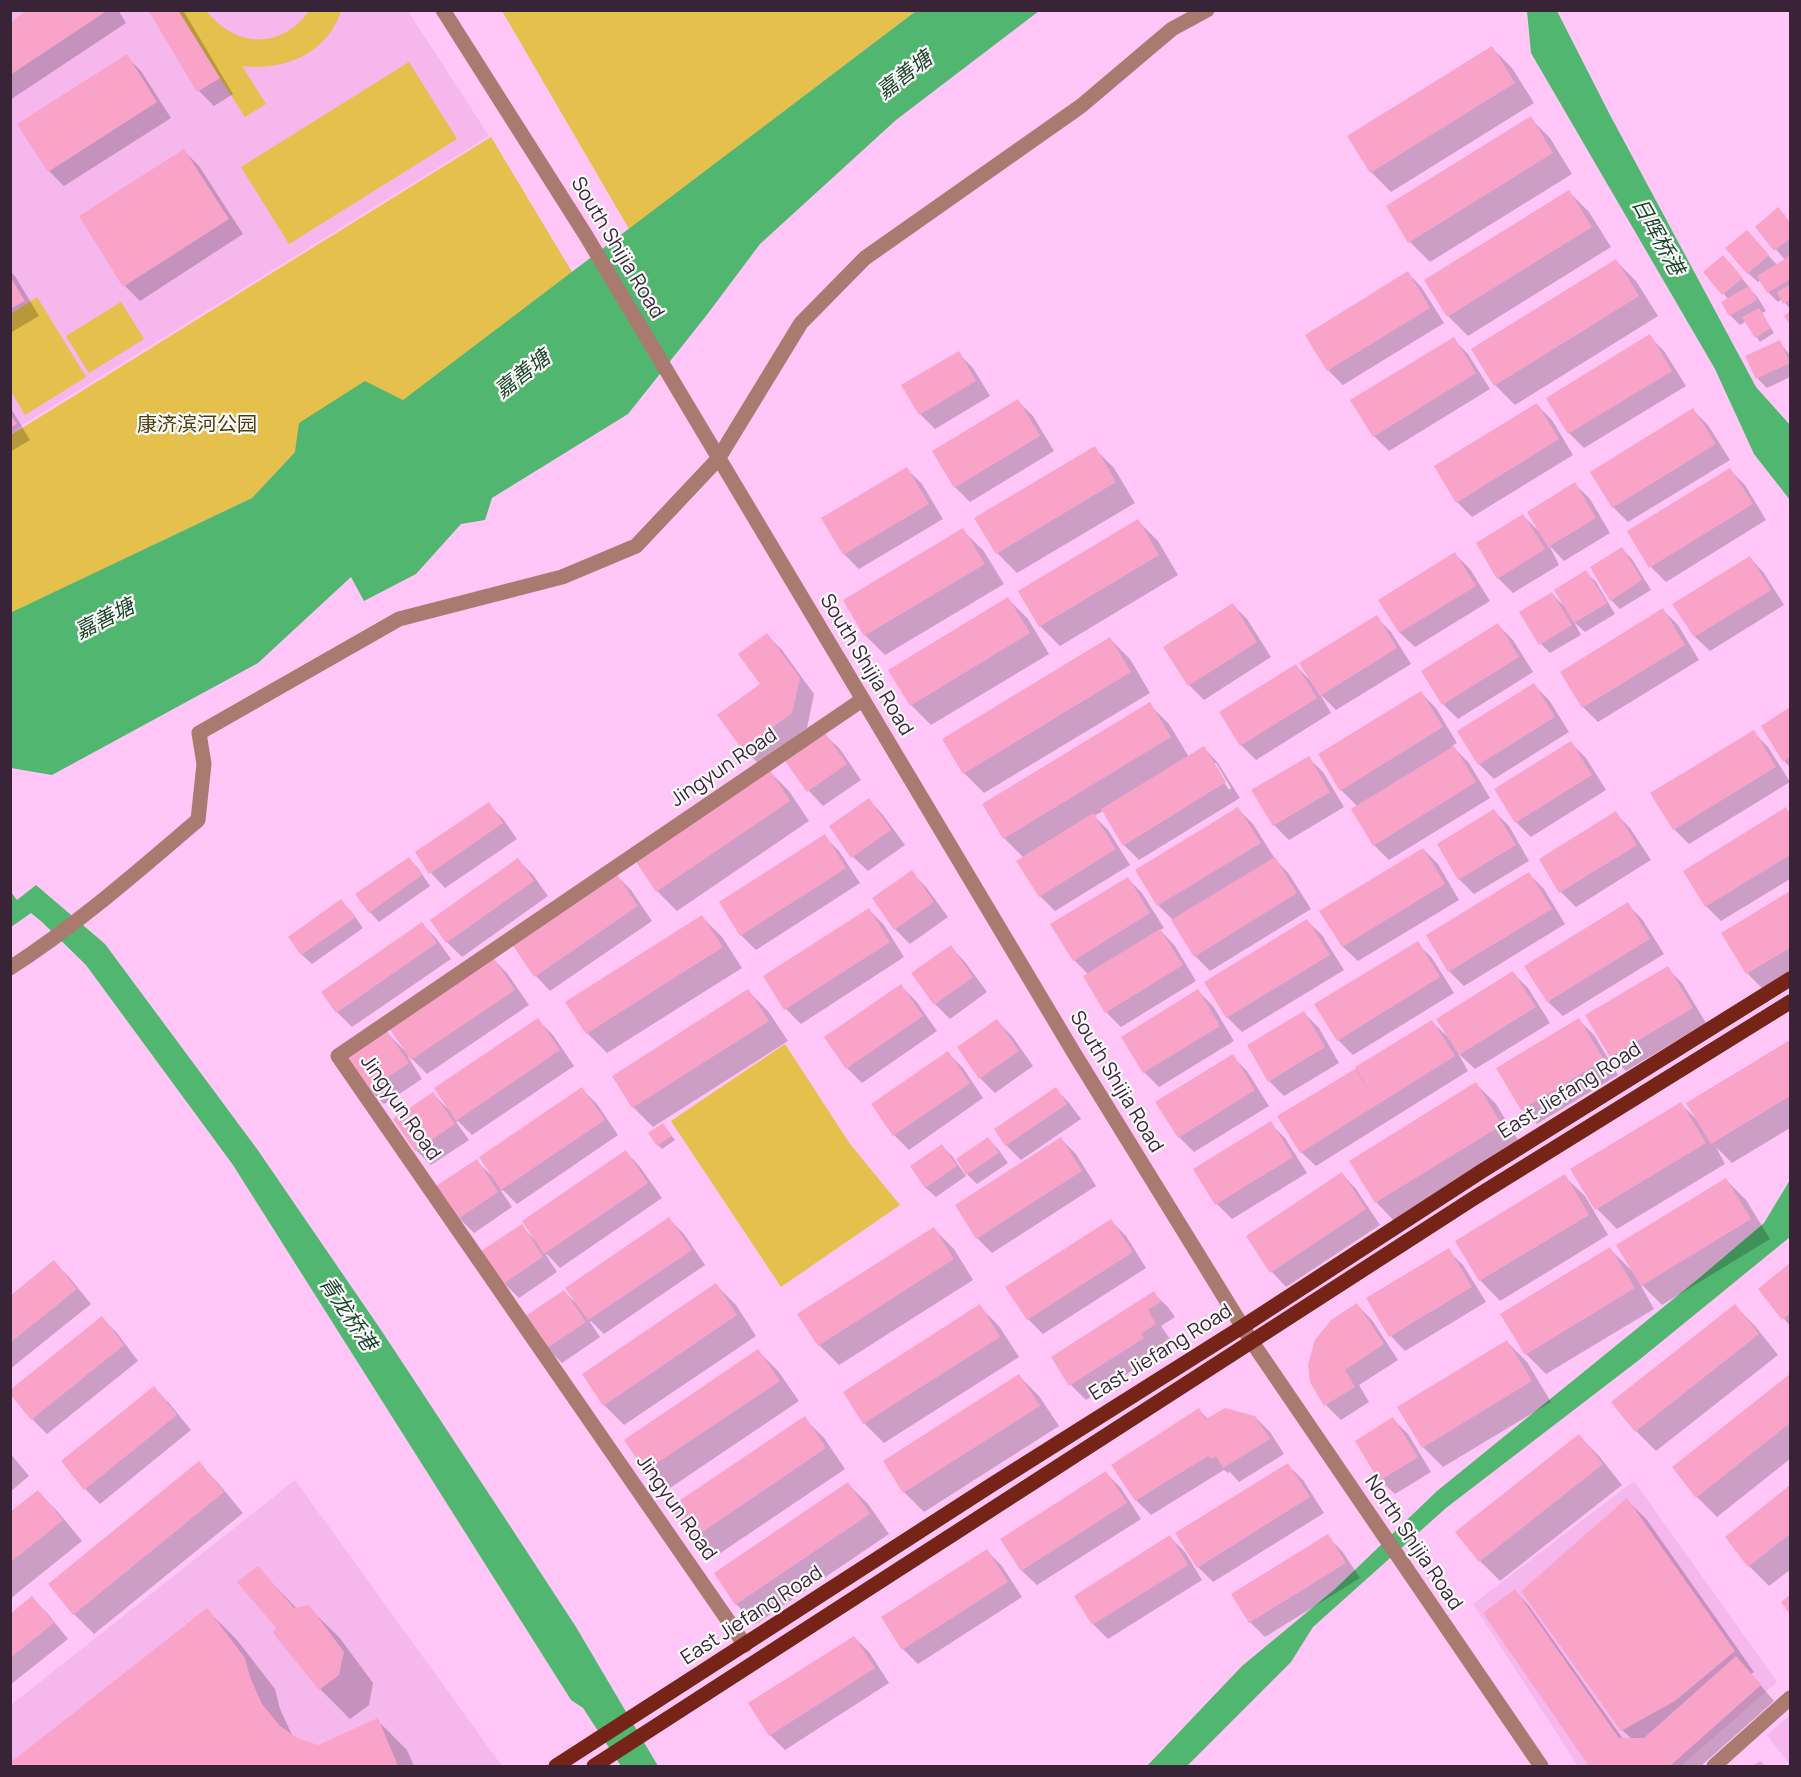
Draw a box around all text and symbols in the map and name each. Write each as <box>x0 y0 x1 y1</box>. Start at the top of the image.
water label: 嘉善塘 <box>872 47 938 105</box>
street label: South Shijia Road <box>565 173 669 323</box>
water label: 日晖桥港 <box>1626 194 1688 280</box>
water label: 嘉善塘 <box>490 346 556 404</box>
park label: 康济滨河公园 <box>137 413 257 437</box>
street label: South Shijia Road <box>814 590 918 740</box>
water label: 嘉善塘 <box>71 594 139 646</box>
street label: Jingyun Road <box>666 724 782 812</box>
street label: South Shijia Road <box>1064 1007 1168 1157</box>
street label: East Jiefang Road <box>1494 1037 1646 1145</box>
street label: Jingyun Road <box>355 1051 445 1165</box>
water label: 青龙桥港 <box>313 1272 381 1356</box>
street label: East Jiefang Road <box>1085 1299 1237 1407</box>
street label: Jingyun Road <box>631 1451 721 1565</box>
street label: North Shijia Road <box>1359 1471 1467 1615</box>
street label: East Jiefang Road <box>677 1561 827 1671</box>

